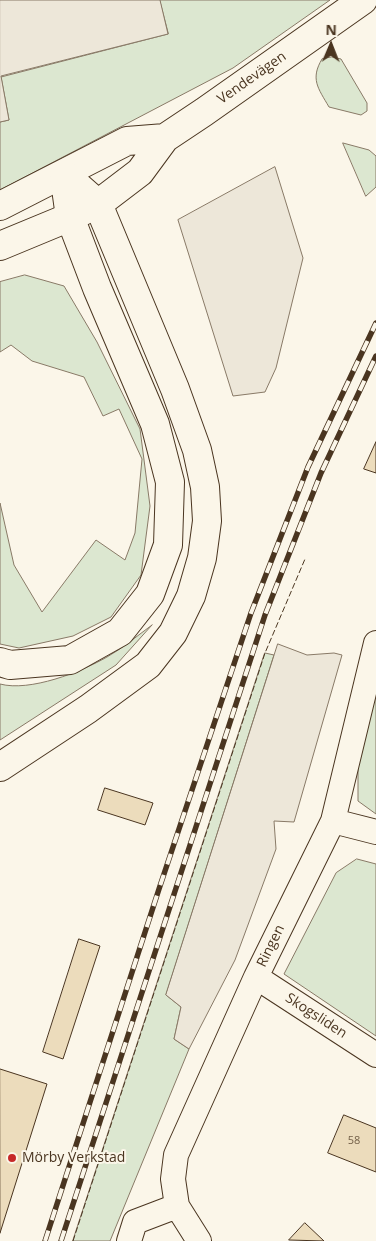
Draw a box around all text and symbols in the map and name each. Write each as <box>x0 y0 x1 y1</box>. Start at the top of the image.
north arrow <box>306 20 356 70</box>
text: N <box>325 20 337 39</box>
street label: Vendevägen <box>214 48 290 108</box>
street label: Ringen <box>254 922 288 970</box>
street label: Skogsliden <box>282 990 350 1042</box>
house number: 58 <box>348 1134 360 1148</box>
place label: Mörby Verkstad <box>22 1150 125 1166</box>
marker: Mörby Verkstad <box>6 1152 18 1164</box>

